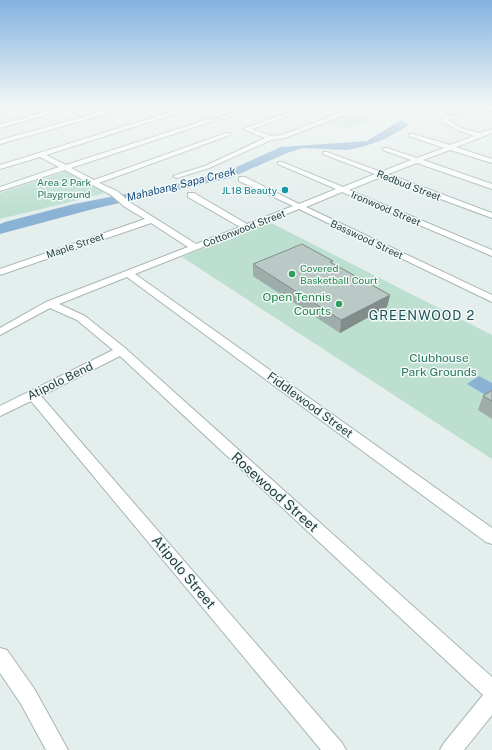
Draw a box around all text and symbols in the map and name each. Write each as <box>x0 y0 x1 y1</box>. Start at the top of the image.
water label: Mahabang Sapa Creek <box>125 165 237 203</box>
street label: Redbud Street <box>375 167 443 203</box>
park label: Area 2 Park Playground <box>37 176 91 200</box>
place label: JL18 Beauty <box>221 184 278 196</box>
marker: JL18 Beauty <box>280 185 290 195</box>
street label: Ironwood Street <box>349 188 423 228</box>
street label: Cottonwood Street <box>201 207 287 249</box>
street label: Basswood Street <box>329 217 405 261</box>
street label: Maple Street <box>45 229 106 260</box>
place label: Covered Basketball Court <box>300 262 378 286</box>
marker: Covered Basketball Court <box>287 269 297 279</box>
place label: Open Tennis Courts <box>263 290 331 318</box>
marker: Open Tennis Courts <box>334 299 344 309</box>
district label: GREENWOOD 2 <box>369 308 475 323</box>
park label: Clubhouse Park Grounds <box>401 351 477 379</box>
street label: Atipolo Bend <box>25 359 95 403</box>
street label: Fiddlewood Street <box>264 369 356 441</box>
street label: Rosewood Street <box>228 449 322 535</box>
street label: Atipolo Street <box>149 532 219 612</box>

